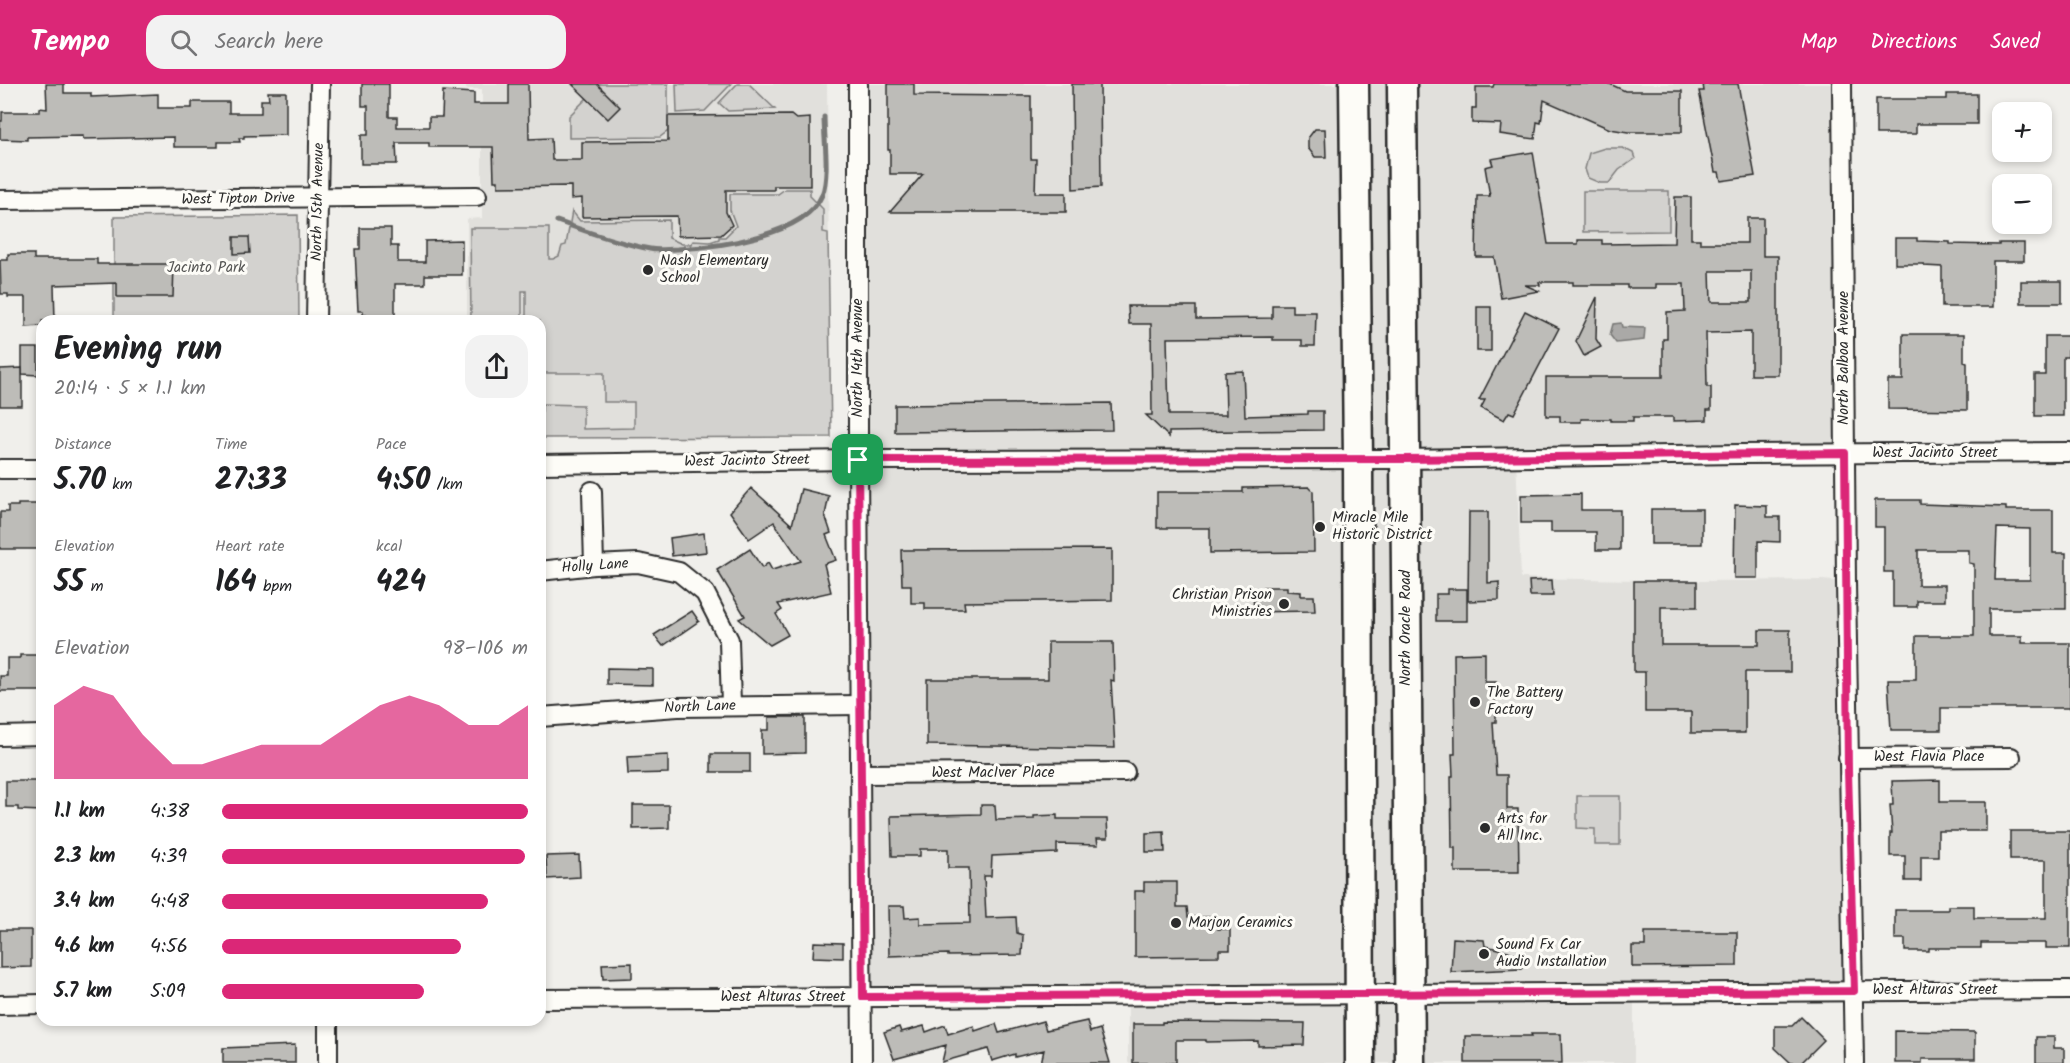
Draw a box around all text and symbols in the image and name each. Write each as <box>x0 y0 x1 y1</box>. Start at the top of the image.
search box <box>146 15 566 69</box>
text: Tempo <box>30 20 110 65</box>
text: Search here <box>215 25 323 60</box>
icon: search <box>167 26 200 59</box>
text: Map <box>1801 26 1837 59</box>
text: Directions <box>1870 26 1957 59</box>
text: Saved <box>1990 26 2040 59</box>
map controls <box>1992 102 2052 234</box>
button: + <box>1992 102 2052 162</box>
street label: North 15th Avenue <box>305 142 331 261</box>
button: − <box>1992 174 2052 234</box>
street label: West Tipton Drive <box>181 186 295 212</box>
place label: Nash Elementary School <box>660 249 769 290</box>
park label: Jacinto Park <box>167 256 246 280</box>
marker: Nash Elementary School <box>641 263 655 277</box>
street label: North Balboa Avenue <box>1832 291 1856 425</box>
street label: North 14th Avenue <box>846 298 870 417</box>
text: Evening run <box>54 324 222 377</box>
button: share <box>465 335 528 398</box>
text: 20:14 · 5 × 1.1 km <box>54 373 206 405</box>
text: Distance <box>54 432 112 457</box>
text: Time <box>215 432 247 457</box>
text: Pace <box>376 432 407 457</box>
pin <box>832 434 883 485</box>
street label: West Jacinto Street <box>1872 441 1998 465</box>
icon: arrive <box>841 443 874 476</box>
street label: West Jacinto Street <box>684 448 810 474</box>
text: 5.70 <box>54 457 106 505</box>
text: 27:33 <box>215 457 287 505</box>
text: 4:50 <box>376 457 430 505</box>
text: km <box>106 472 133 497</box>
text: /km <box>430 472 463 497</box>
place label: Miracle Mile Historic District <box>1332 506 1432 547</box>
marker: Miracle Mile Historic District <box>1313 520 1327 534</box>
text: Elevation <box>54 534 115 559</box>
text: Heart rate <box>215 534 285 559</box>
text: kcal <box>376 534 402 559</box>
street label: Holly Lane <box>561 552 630 580</box>
text: 55 <box>54 559 84 607</box>
text: 164 <box>215 559 257 607</box>
text: 424 <box>376 559 426 607</box>
street label: North Oracle Road <box>1394 569 1418 686</box>
text: m <box>84 574 104 599</box>
text: bpm <box>257 574 292 599</box>
place label: Christian Prison Ministries <box>1172 583 1273 624</box>
marker: Christian Prison Ministries <box>1277 597 1291 611</box>
text: Elevation <box>54 633 130 665</box>
text: 98–106 m <box>443 633 528 665</box>
place label: The Battery Factory <box>1487 681 1564 722</box>
street label: North Lane <box>664 694 737 720</box>
marker: The Battery Factory <box>1468 695 1482 709</box>
street label: West Flavia Place <box>1874 745 1984 769</box>
street label: West MacIver Place <box>931 761 1055 785</box>
text: 1.1 km <box>54 796 105 828</box>
text: 4:38 <box>150 796 189 828</box>
place label: Arts for All Inc. <box>1497 807 1548 848</box>
marker: Arts for All Inc. <box>1478 821 1492 835</box>
text: 2.3 km <box>54 841 115 873</box>
text: 4:39 <box>150 841 187 873</box>
text: 3.4 km <box>54 886 115 918</box>
text: 4:48 <box>150 886 189 918</box>
place label: Marjon Ceramics <box>1188 911 1293 935</box>
marker: Marjon Ceramics <box>1169 916 1183 930</box>
text: 4.6 km <box>54 931 114 963</box>
text: 4:56 <box>150 931 188 963</box>
place label: Sound Fx Car Audio Installation <box>1496 933 1607 974</box>
marker: Sound Fx Car Audio Installation <box>1477 947 1491 961</box>
text: 5.7 km <box>54 976 112 1008</box>
text: 5:09 <box>150 976 185 1008</box>
street label: West Alturas Street <box>1873 978 1998 1002</box>
street label: West Alturas Street <box>721 985 846 1009</box>

